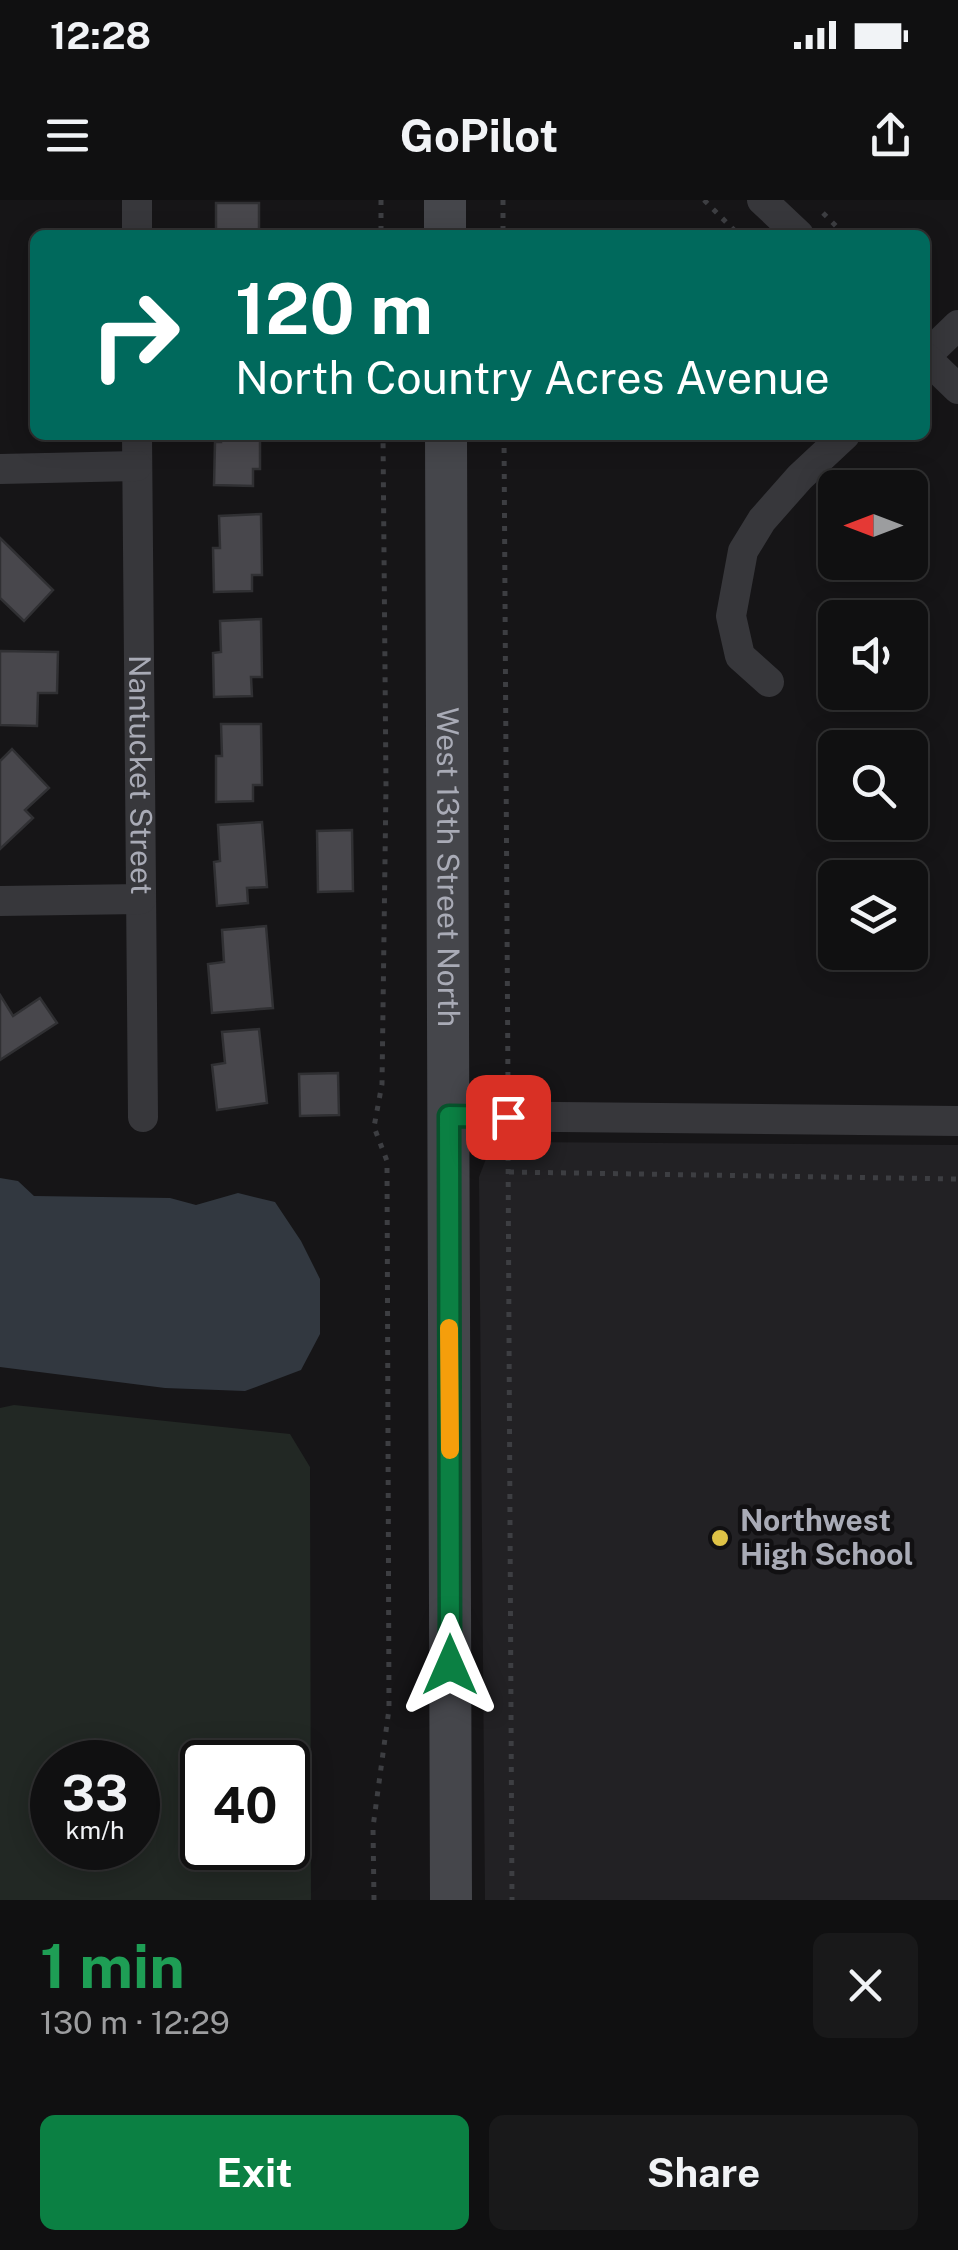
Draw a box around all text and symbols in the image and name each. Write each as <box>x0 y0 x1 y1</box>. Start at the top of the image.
text: 12:28 <box>50 13 151 58</box>
icon: menu <box>40 108 95 163</box>
icon: share <box>863 108 918 163</box>
text: GoPilot <box>400 109 558 162</box>
text: 120 m <box>235 267 433 350</box>
icon: right <box>70 270 200 400</box>
text: North Country Acres Avenue <box>235 351 830 404</box>
north arrow <box>818 470 928 580</box>
map controls <box>818 470 928 970</box>
button: sound <box>818 600 928 710</box>
street label: Nantucket Street <box>122 655 160 895</box>
street label: West 13th Street North <box>430 707 467 1027</box>
button: search <box>818 730 928 840</box>
button: layers <box>818 860 928 970</box>
pin <box>466 1075 551 1160</box>
icon: arrive <box>481 1090 536 1145</box>
place label: Northwest High School <box>740 1502 914 1572</box>
marker: Northwest High School <box>709 1527 731 1549</box>
position arrow <box>398 1613 502 1717</box>
speed limit sign: 40 <box>180 1740 310 1870</box>
text: 33 <box>62 1763 128 1822</box>
text: km/h <box>66 1815 124 1845</box>
text: 1 min <box>40 1931 185 2002</box>
button: close <box>813 1933 918 2038</box>
text: 130 m · 12:29 <box>40 2004 230 2041</box>
button: Exit <box>40 2115 469 2230</box>
button: Share <box>489 2115 918 2230</box>

